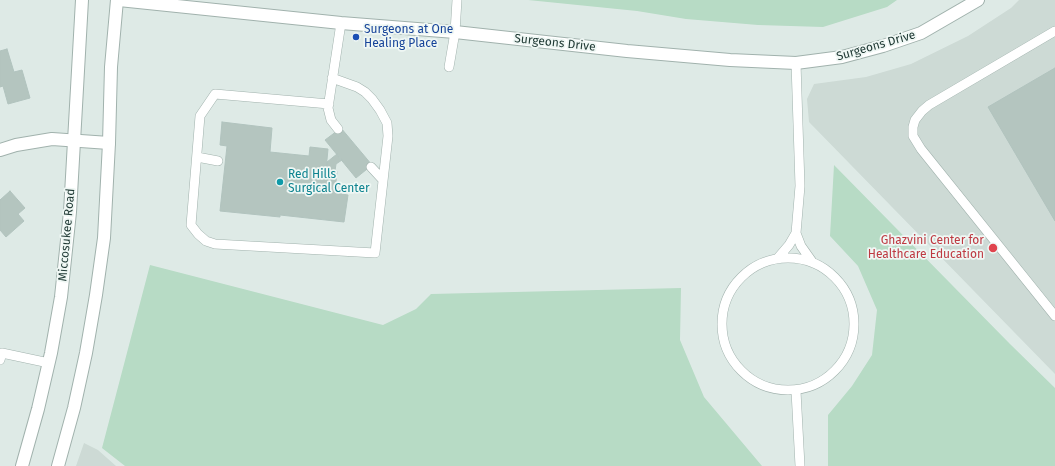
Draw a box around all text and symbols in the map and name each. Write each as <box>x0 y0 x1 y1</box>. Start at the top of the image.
place label: Surgeons at One Healing Place <box>364 23 453 51</box>
street label: Surgeons Drive <box>835 28 917 64</box>
marker: Surgeons at One Healing Place <box>351 32 361 42</box>
street label: Surgeons Drive <box>514 32 596 54</box>
place label: Red Hills Surgical Center <box>288 168 370 196</box>
marker: Red Hills Surgical Center <box>275 177 285 187</box>
street label: Miccosukee Road <box>56 188 78 282</box>
place label: Ghazvini Center for Healthcare Education <box>868 234 984 262</box>
marker: Ghazvini Center for Healthcare Education <box>987 242 999 254</box>

